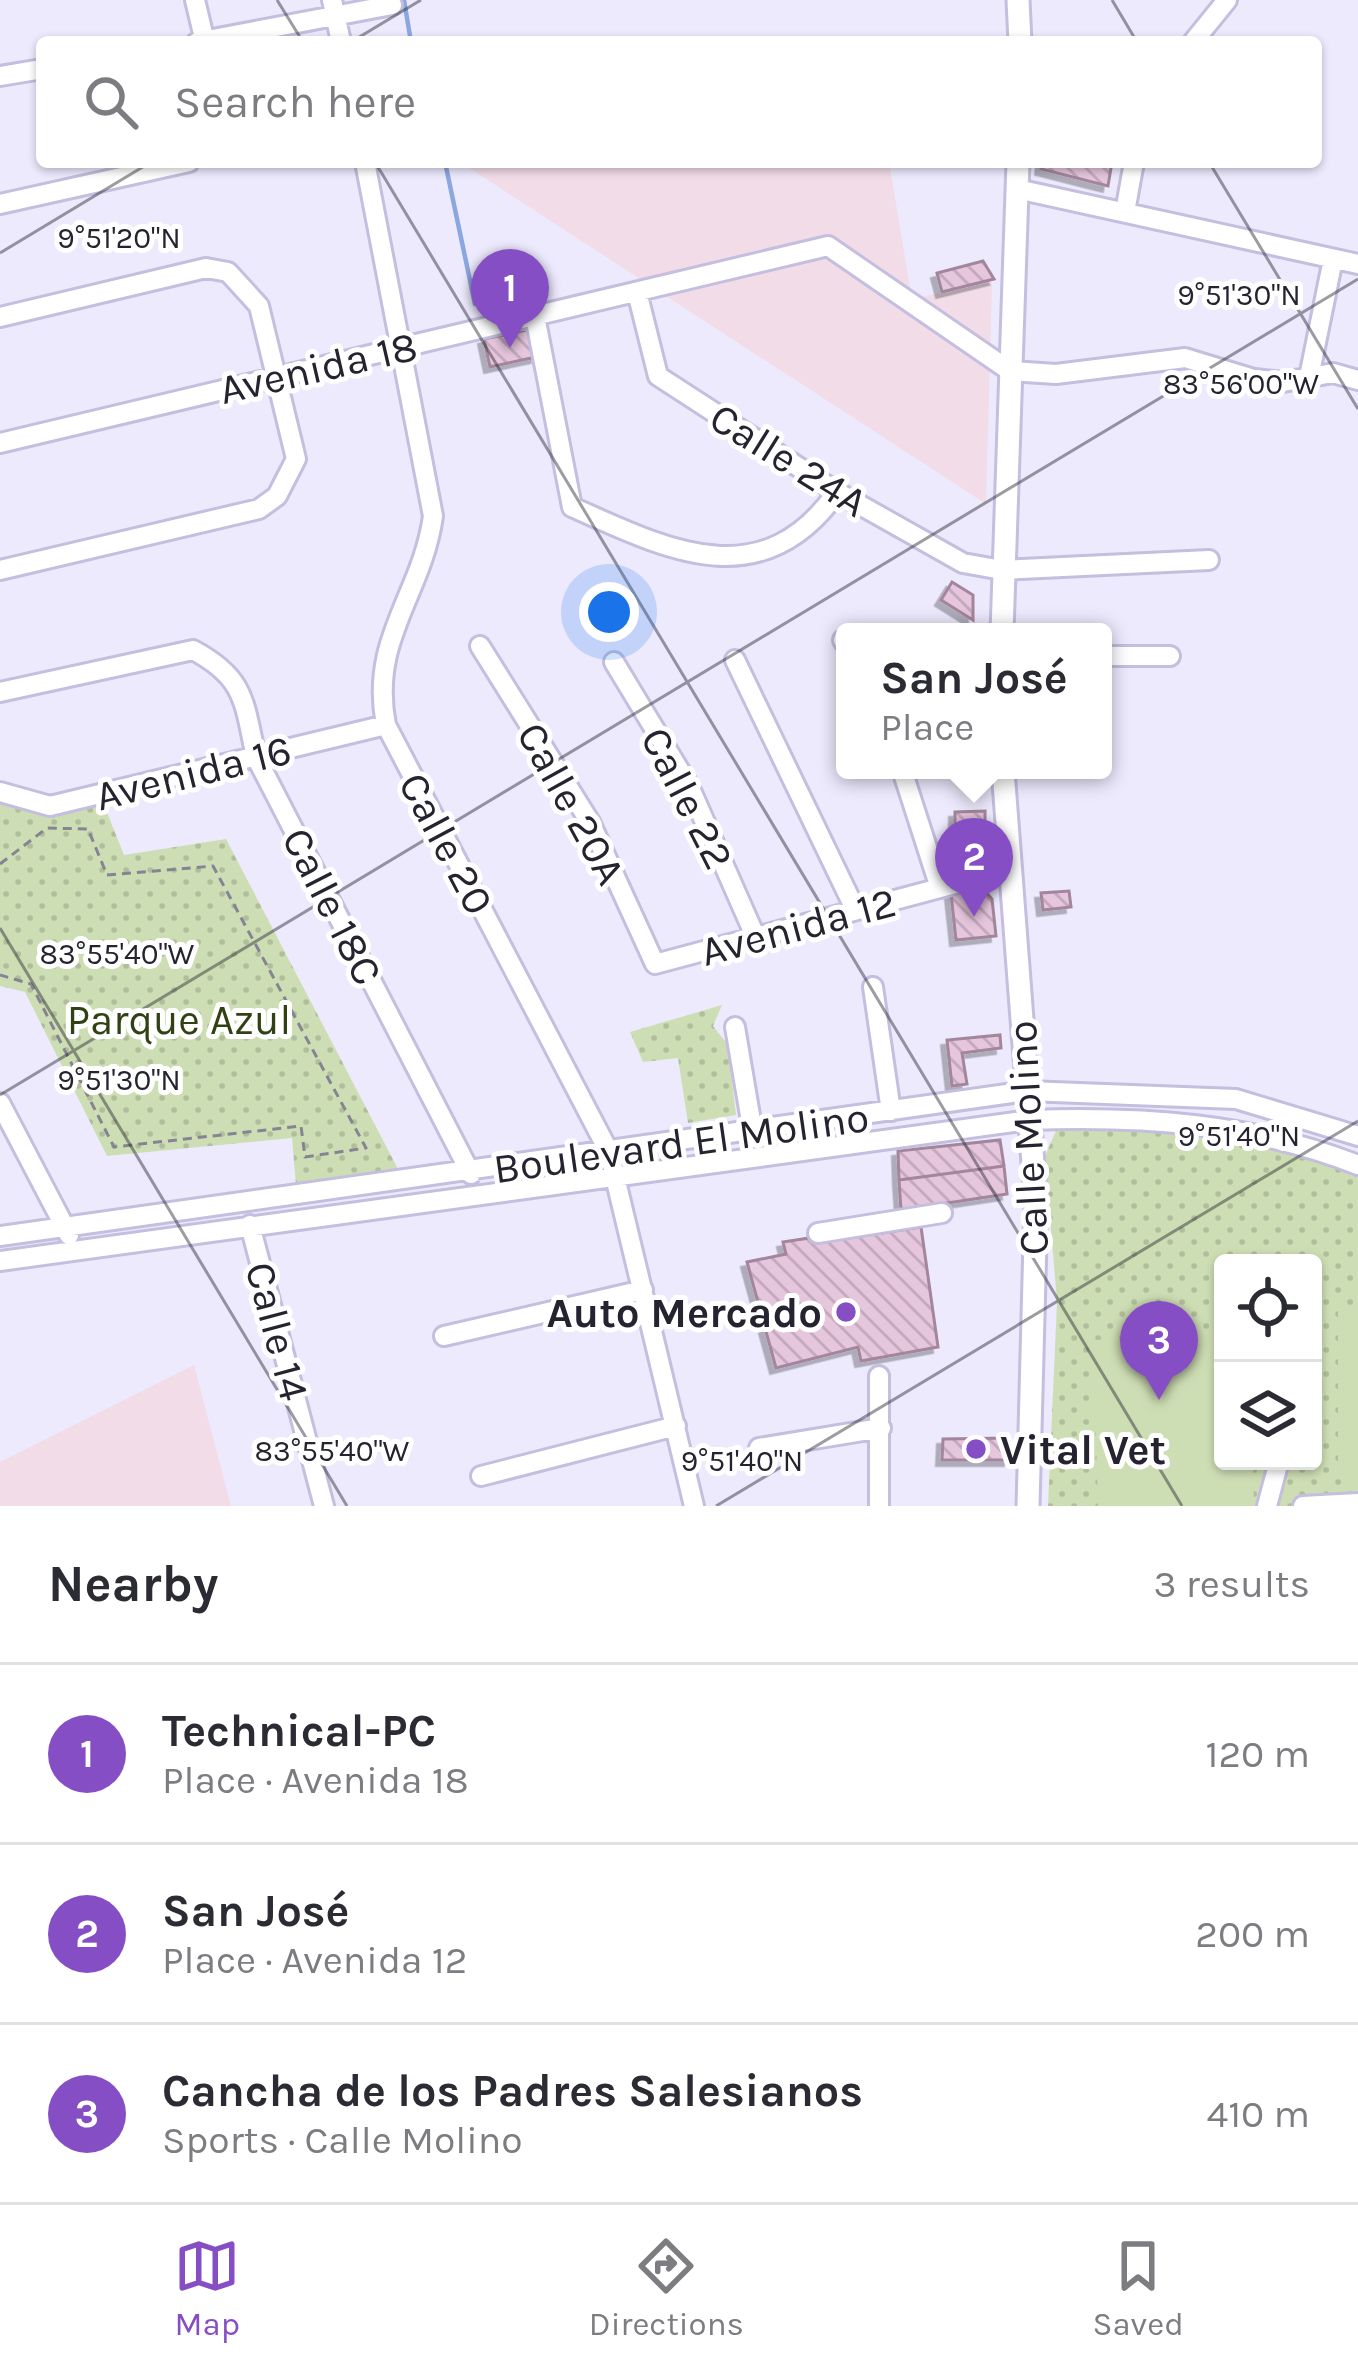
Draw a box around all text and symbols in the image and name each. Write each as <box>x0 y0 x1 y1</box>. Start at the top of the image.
search box <box>36 36 1322 168</box>
icon: search <box>78 69 144 135</box>
text: Search here <box>174 76 416 128</box>
text: 9°51'20"N <box>57 220 181 256</box>
pin: 1 <box>471 249 549 348</box>
text: 9°51'30"N <box>1177 277 1301 313</box>
street label: Avenida 18 <box>214 321 422 415</box>
text: 83°56'00"W <box>1163 366 1319 402</box>
street label: Calle 24A <box>701 392 876 528</box>
your location <box>579 582 639 642</box>
popup <box>836 623 1112 779</box>
text: San José <box>880 652 1068 704</box>
text: Place <box>880 704 974 750</box>
street label: Calle 20A <box>506 714 636 893</box>
street label: Calle 22 <box>630 719 744 878</box>
street label: Avenida 16 <box>90 725 296 821</box>
street label: Calle 20 <box>388 764 504 923</box>
pin: 2 <box>935 818 1013 917</box>
street label: Calle 18C <box>271 820 393 993</box>
street label: Avenida 12 <box>695 877 901 977</box>
text: 83°55'40"W <box>40 936 195 972</box>
park label: Parque Azul <box>67 995 291 1045</box>
street label: Calle Molino <box>997 1019 1059 1257</box>
text: 9°51'30"N <box>57 1062 181 1098</box>
street label: Boulevard El Molino <box>490 1092 872 1194</box>
text: 9°51'40"N <box>1178 1118 1300 1154</box>
map controls <box>1214 1254 1322 1470</box>
button: locate <box>1214 1254 1322 1362</box>
street label: Calle 14 <box>235 1257 319 1406</box>
place label: Auto Mercado <box>547 1288 822 1338</box>
marker: Auto Mercado <box>833 1299 859 1325</box>
pin: 3 <box>1120 1301 1198 1400</box>
button: layers <box>1214 1362 1322 1470</box>
place label: Vital Vet <box>1000 1425 1166 1475</box>
text: 83°55'40"W <box>255 1433 410 1469</box>
marker: Vital Vet <box>963 1436 989 1462</box>
text: 9°51'40"N <box>681 1443 803 1479</box>
text: Nearby <box>48 1554 218 1614</box>
text: 3 results <box>1153 1561 1310 1607</box>
text: Technical-PC <box>162 1705 436 1757</box>
text: 1 <box>80 1731 94 1777</box>
text: 120 m <box>1206 1731 1310 1777</box>
text: Place · Avenida 18 <box>162 1757 469 1803</box>
text: San José <box>162 1885 349 1937</box>
text: 2 <box>75 1911 99 1957</box>
text: 200 m <box>1195 1911 1310 1957</box>
text: Place · Avenida 12 <box>162 1937 467 1983</box>
text: Cancha de los Padres Salesianos <box>162 2065 863 2117</box>
text: 3 <box>75 2091 99 2137</box>
text: 410 m <box>1206 2091 1310 2137</box>
text: Sports · Calle Molino <box>162 2117 523 2163</box>
tab: Map <box>174 2233 240 2343</box>
tab: Directions <box>589 2233 744 2343</box>
tab: Saved <box>1093 2233 1184 2343</box>

